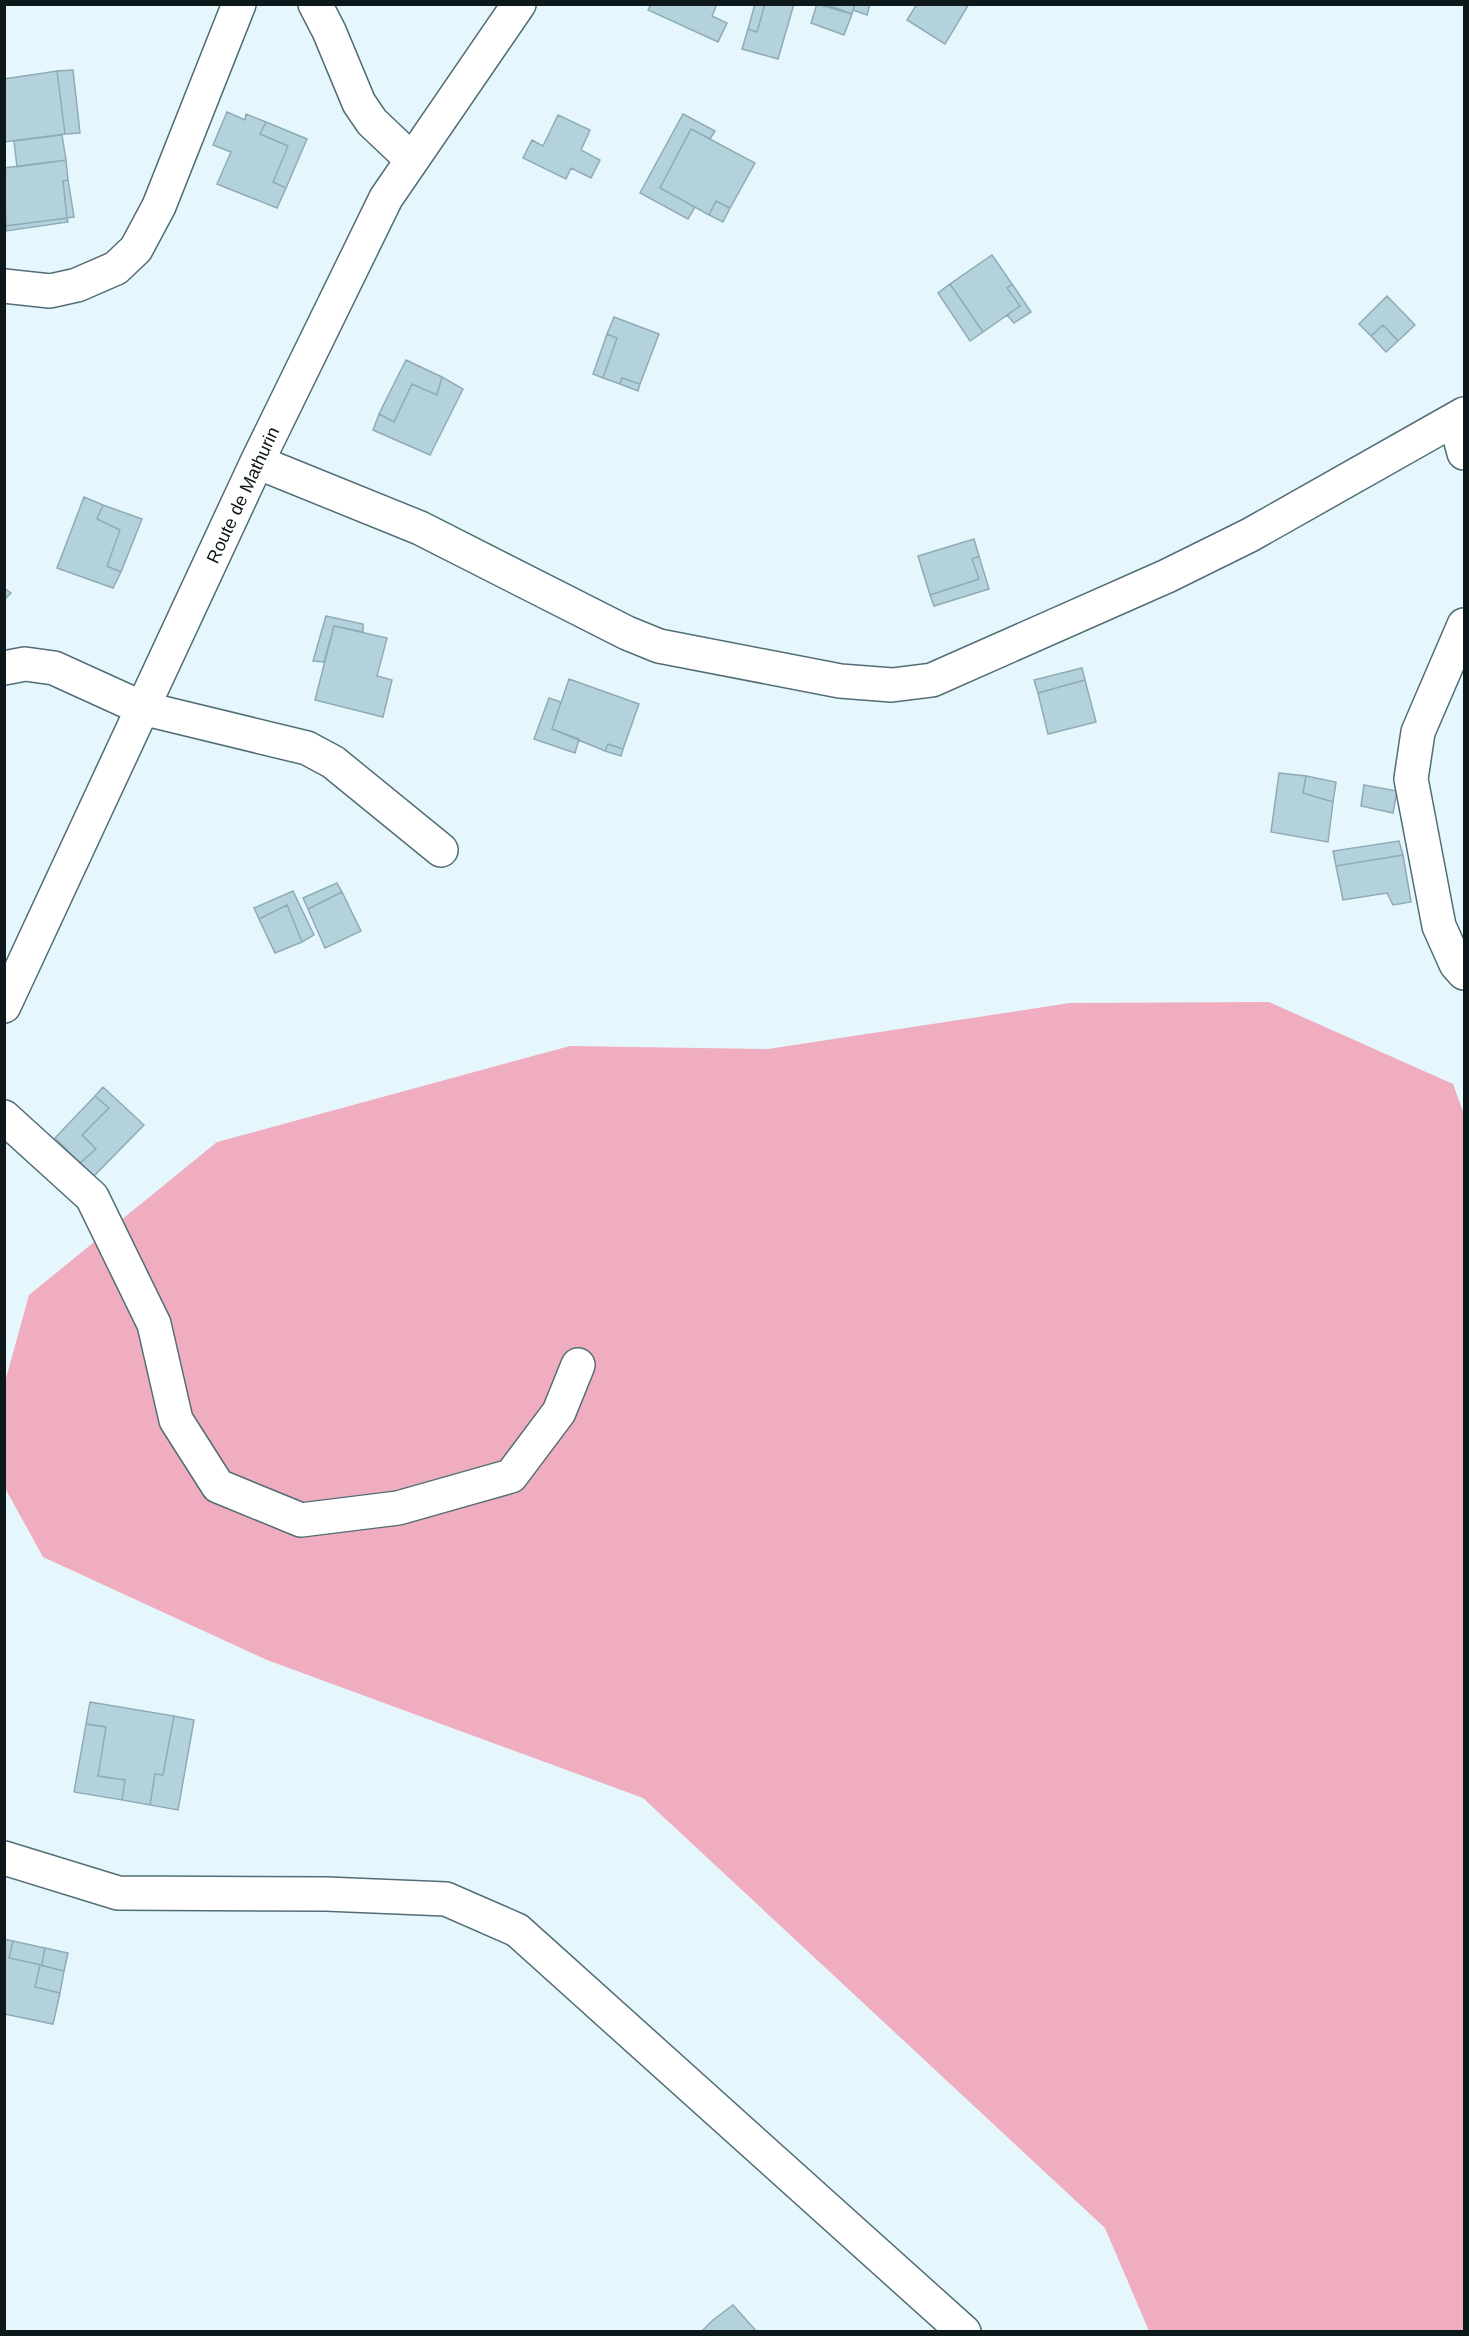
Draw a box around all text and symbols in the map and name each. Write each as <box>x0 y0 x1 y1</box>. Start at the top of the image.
street label: Route de Mathurin <box>203 424 283 566</box>

